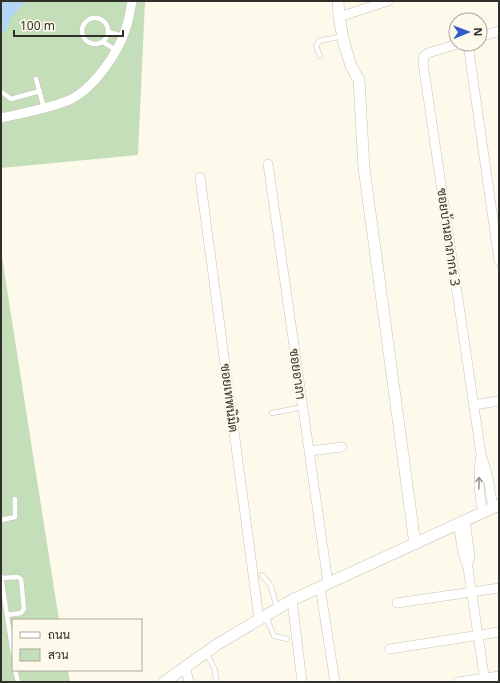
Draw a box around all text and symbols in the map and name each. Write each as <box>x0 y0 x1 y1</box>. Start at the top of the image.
scale bar <box>14 12 123 38</box>
north arrow <box>448 12 488 52</box>
text: 100 m <box>20 17 55 34</box>
text: N <box>471 27 486 36</box>
street label: ซอยบ้านอาภากร 3 <box>433 187 465 287</box>
street label: ซอยอาภา <box>286 347 310 401</box>
street label: ซอยเทพนิมิต <box>217 363 243 433</box>
one-way arrow <box>475 477 483 490</box>
legend <box>12 619 142 671</box>
text: ถนน <box>48 626 71 643</box>
text: สวน <box>48 646 69 663</box>

